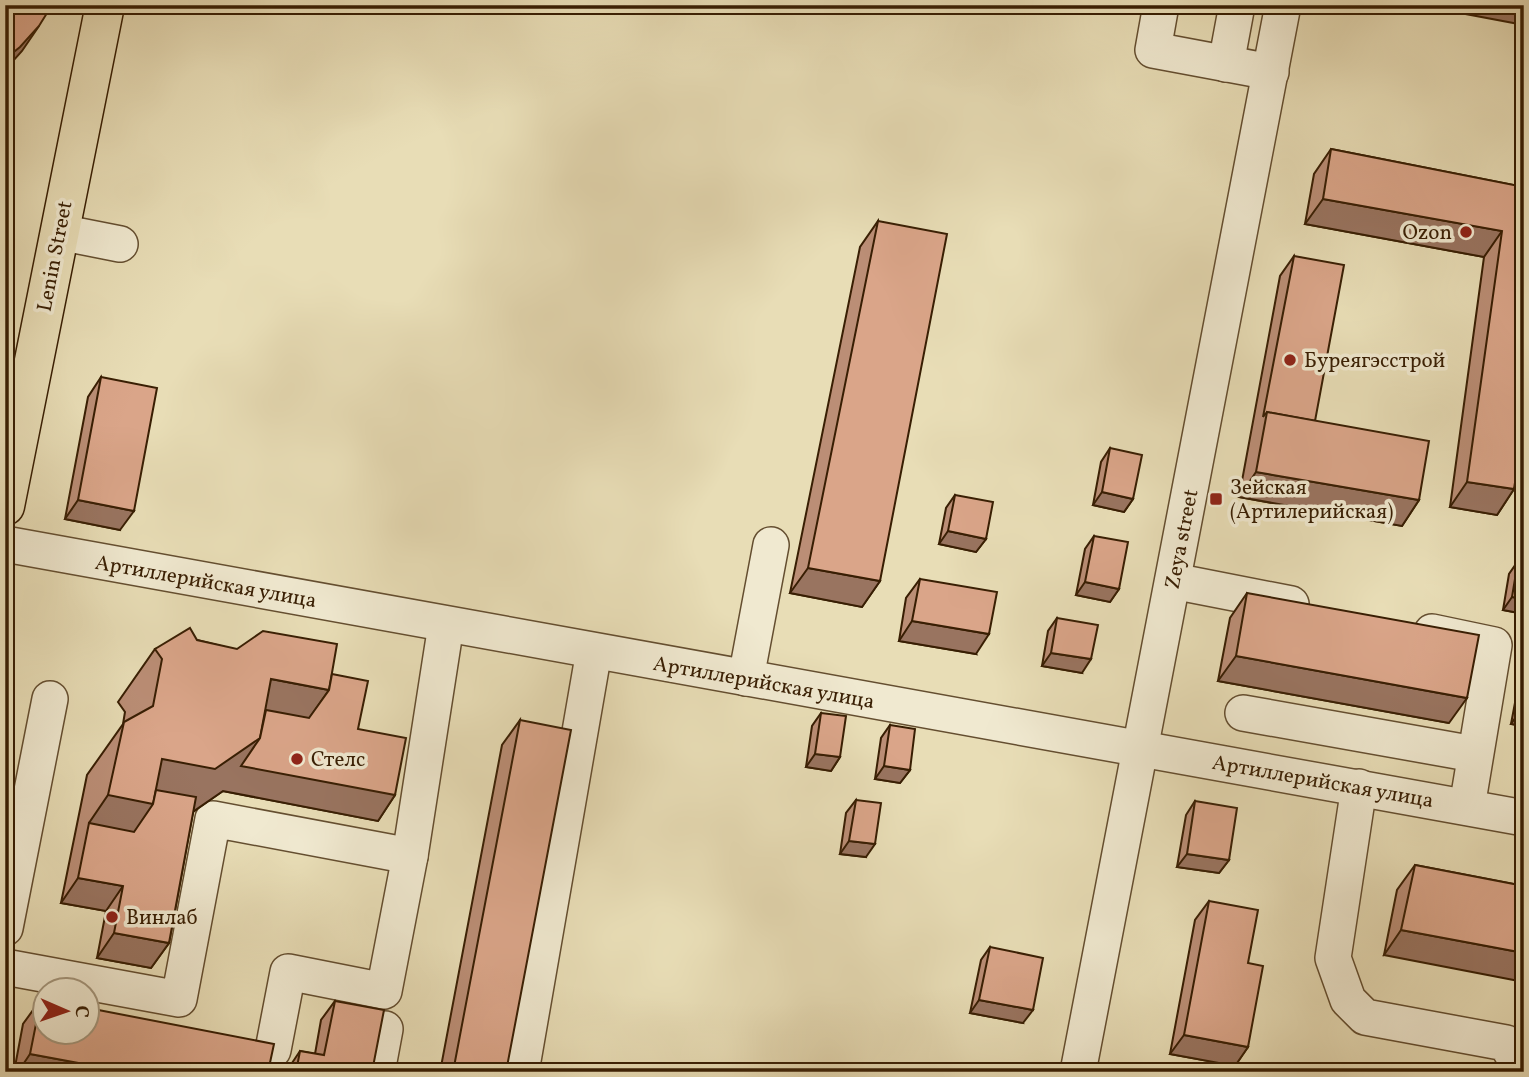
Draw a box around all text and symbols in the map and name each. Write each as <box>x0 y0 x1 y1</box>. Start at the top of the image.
street label: Lenin Street <box>31 198 80 314</box>
place label: Ozon <box>1402 219 1452 248</box>
marker: Ozon <box>1458 224 1474 240</box>
place label: Буреягэсстрой <box>1304 347 1446 376</box>
marker: Буреягэсстрой <box>1282 352 1298 368</box>
place label: Зейская (Артилерийская) <box>1230 474 1393 527</box>
street label: Zeya street <box>1159 487 1206 592</box>
marker: Зейская (Артилерийская) <box>1208 491 1224 507</box>
street label: Артиллерийская улица <box>93 549 319 616</box>
street label: Артиллерийская улица <box>651 650 877 717</box>
place label: Стелс <box>311 746 365 775</box>
street label: Артиллерийская улица <box>1210 749 1436 816</box>
marker: Стелс <box>289 751 305 767</box>
place label: Винлаб <box>126 904 198 933</box>
marker: Винлаб <box>104 909 120 925</box>
north arrow <box>32 976 102 1046</box>
text: С <box>68 1005 94 1018</box>

